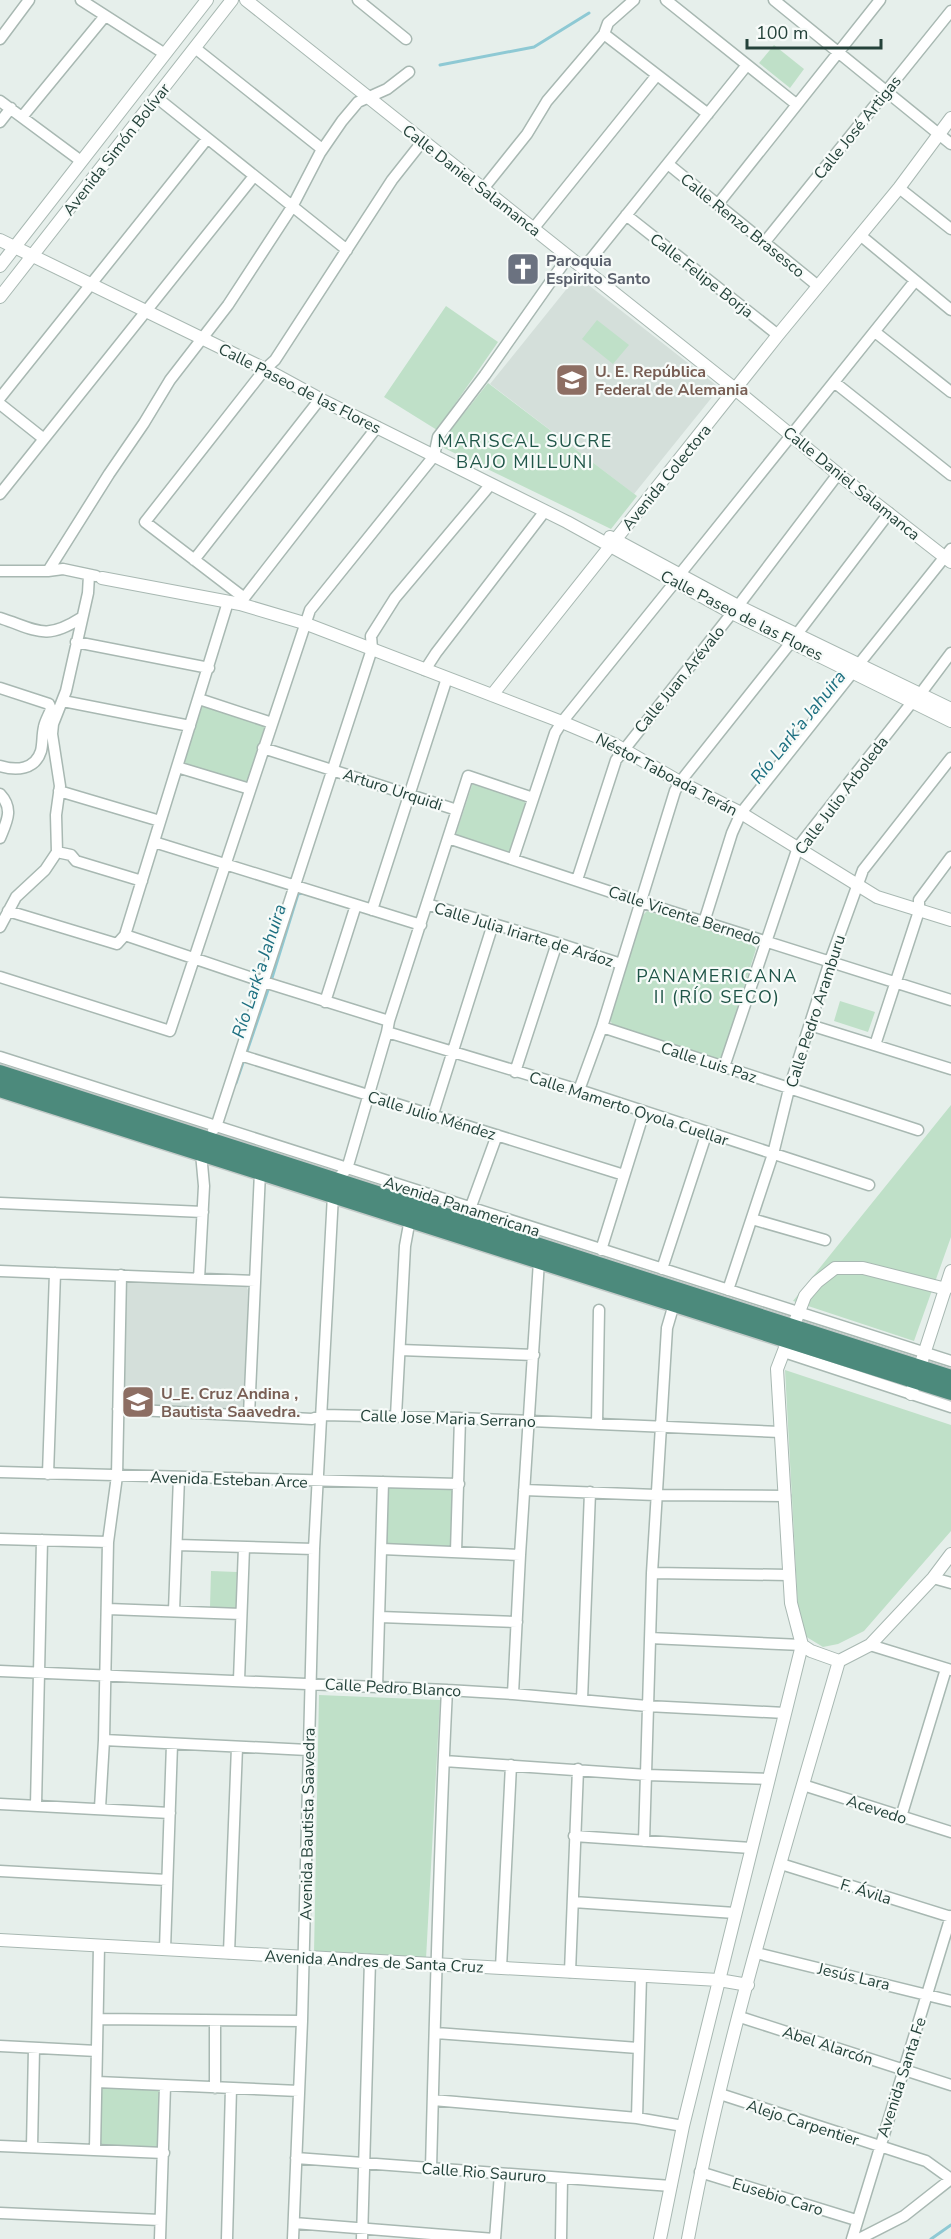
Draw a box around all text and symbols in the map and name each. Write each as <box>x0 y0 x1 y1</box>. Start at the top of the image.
scale bar <box>747 12 880 50</box>
text: 100 m <box>756 21 808 45</box>
street label: Calle José Artigas <box>809 71 907 184</box>
street label: Avenida Simón Bolívar <box>58 79 176 220</box>
street label: Calle Daniel Salamanca <box>398 120 545 242</box>
street label: Calle Renzo Brasesco <box>675 169 809 283</box>
street label: Calle Felipe Borja <box>645 228 758 323</box>
place label: Paroquia Espirito Santo <box>546 250 650 290</box>
church icon: Paroquia Espirito Santo <box>505 251 541 287</box>
street label: Calle Paseo de las Flores <box>215 338 385 439</box>
place label: U. E. República Federal de Alemania <box>595 361 748 401</box>
school or university icon: U. E. República Federal de Alemania <box>554 362 590 398</box>
street label: Avenida Colectora <box>617 420 716 535</box>
street label: Calle Daniel Salamanca <box>778 422 924 546</box>
district label: MARISCAL SUCRE BAJO MILLUNI <box>437 429 613 474</box>
street label: Calle Paseo de las Flores <box>657 565 827 666</box>
street label: Calle Juan Arévalo <box>629 621 730 738</box>
water label: Río Lark’a Jahuira <box>745 665 851 789</box>
street label: Néstor Taboada Terán <box>592 728 741 822</box>
street label: Calle Julio Arboleda <box>790 732 894 859</box>
street label: Arturo Urquidi <box>340 764 445 816</box>
street label: Calle Vicente Bernedo <box>605 881 764 951</box>
street label: Calle Julia Iriarte de Aráoz <box>431 897 616 973</box>
water label: Río Lark’a Jahuira <box>226 901 292 1041</box>
street label: Calle Pedro Aramburu <box>781 932 851 1091</box>
district label: PANAMERICANA II (RÍO SECO) <box>636 964 798 1009</box>
street label: Calle Luis Paz <box>658 1037 759 1089</box>
street label: Calle Mamerto Oyola Cuellar <box>526 1066 731 1152</box>
street label: Calle Julio Méndez <box>365 1086 499 1146</box>
street label: Avenida Panamericana <box>381 1171 543 1243</box>
place label: U_E. Cruz Andina , Bautista Saavedra. <box>161 1383 300 1423</box>
school or university icon: U_E. Cruz Andina , Bautista Saavedra. <box>120 1384 156 1420</box>
street label: Calle Jose Maria Serrano <box>360 1405 536 1433</box>
street label: Avenida Esteban Arce <box>150 1466 308 1494</box>
street label: Calle Pedro Blanco <box>324 1673 462 1703</box>
street label: Avenida Bautista Saavedra <box>295 1727 321 1921</box>
street label: Acevedo <box>844 1790 910 1830</box>
street label: F. Ávila <box>837 1874 894 1910</box>
street label: Avenida Andres de Santa Cruz <box>264 1945 484 1979</box>
street label: Jesús Lara <box>815 1958 892 1996</box>
street label: Avenida Santa Fe <box>872 2014 932 2140</box>
street label: Abel Alarcón <box>780 2021 876 2071</box>
street label: Alejo Carpentier <box>744 2094 862 2152</box>
street label: Calle Rio Saururo <box>421 2158 547 2188</box>
street label: Eusebio Caro <box>730 2173 826 2221</box>

